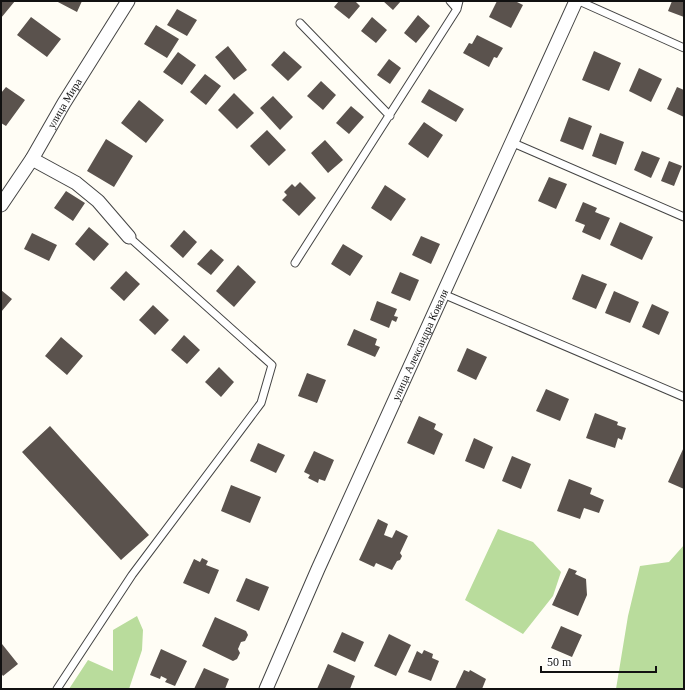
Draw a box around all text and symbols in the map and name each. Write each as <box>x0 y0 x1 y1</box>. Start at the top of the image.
street label: улица Мира <box>45 76 84 130</box>
street label: улица Александра Коваля <box>389 287 450 402</box>
scale bar <box>541 648 656 674</box>
text: 50 m <box>547 655 572 669</box>

